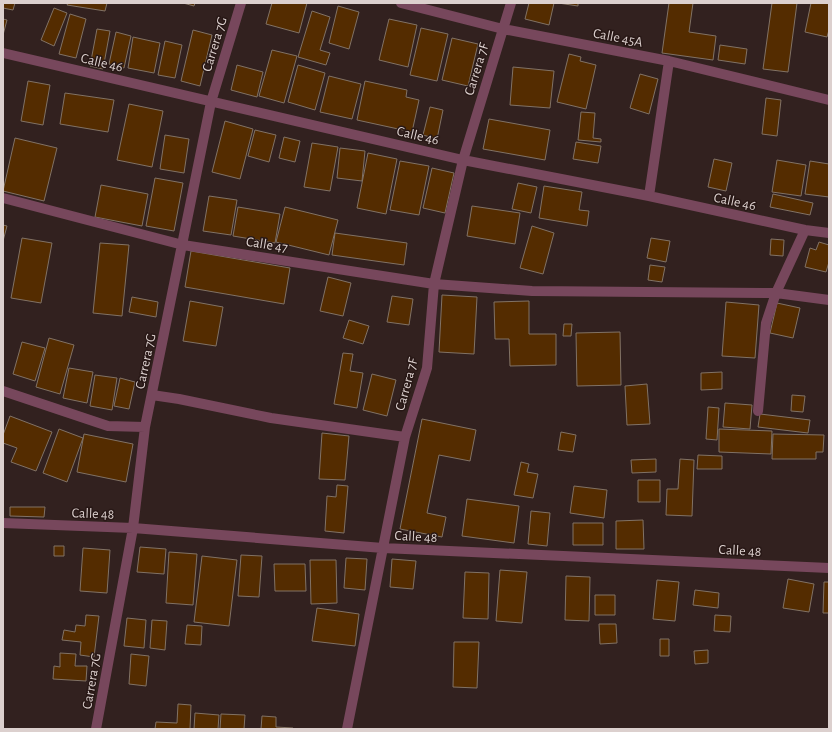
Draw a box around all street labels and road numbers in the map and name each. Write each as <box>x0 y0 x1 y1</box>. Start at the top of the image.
street label: Carrera 7G <box>200 15 230 73</box>
street label: Calle 45A <box>592 26 644 50</box>
street label: Carrera 7F <box>462 40 492 97</box>
street label: Calle 46 <box>79 51 124 75</box>
street label: Calle 46 <box>395 124 440 148</box>
street label: Calle 46 <box>712 191 757 213</box>
street label: Calle 47 <box>245 235 289 255</box>
street label: Carrera 7G <box>133 332 159 390</box>
street label: Carrera 7F <box>393 355 421 412</box>
street label: Calle 48 <box>71 506 115 522</box>
street label: Calle 48 <box>394 529 438 545</box>
street label: Calle 48 <box>718 543 762 559</box>
street label: Carrera 7G <box>80 652 104 710</box>

